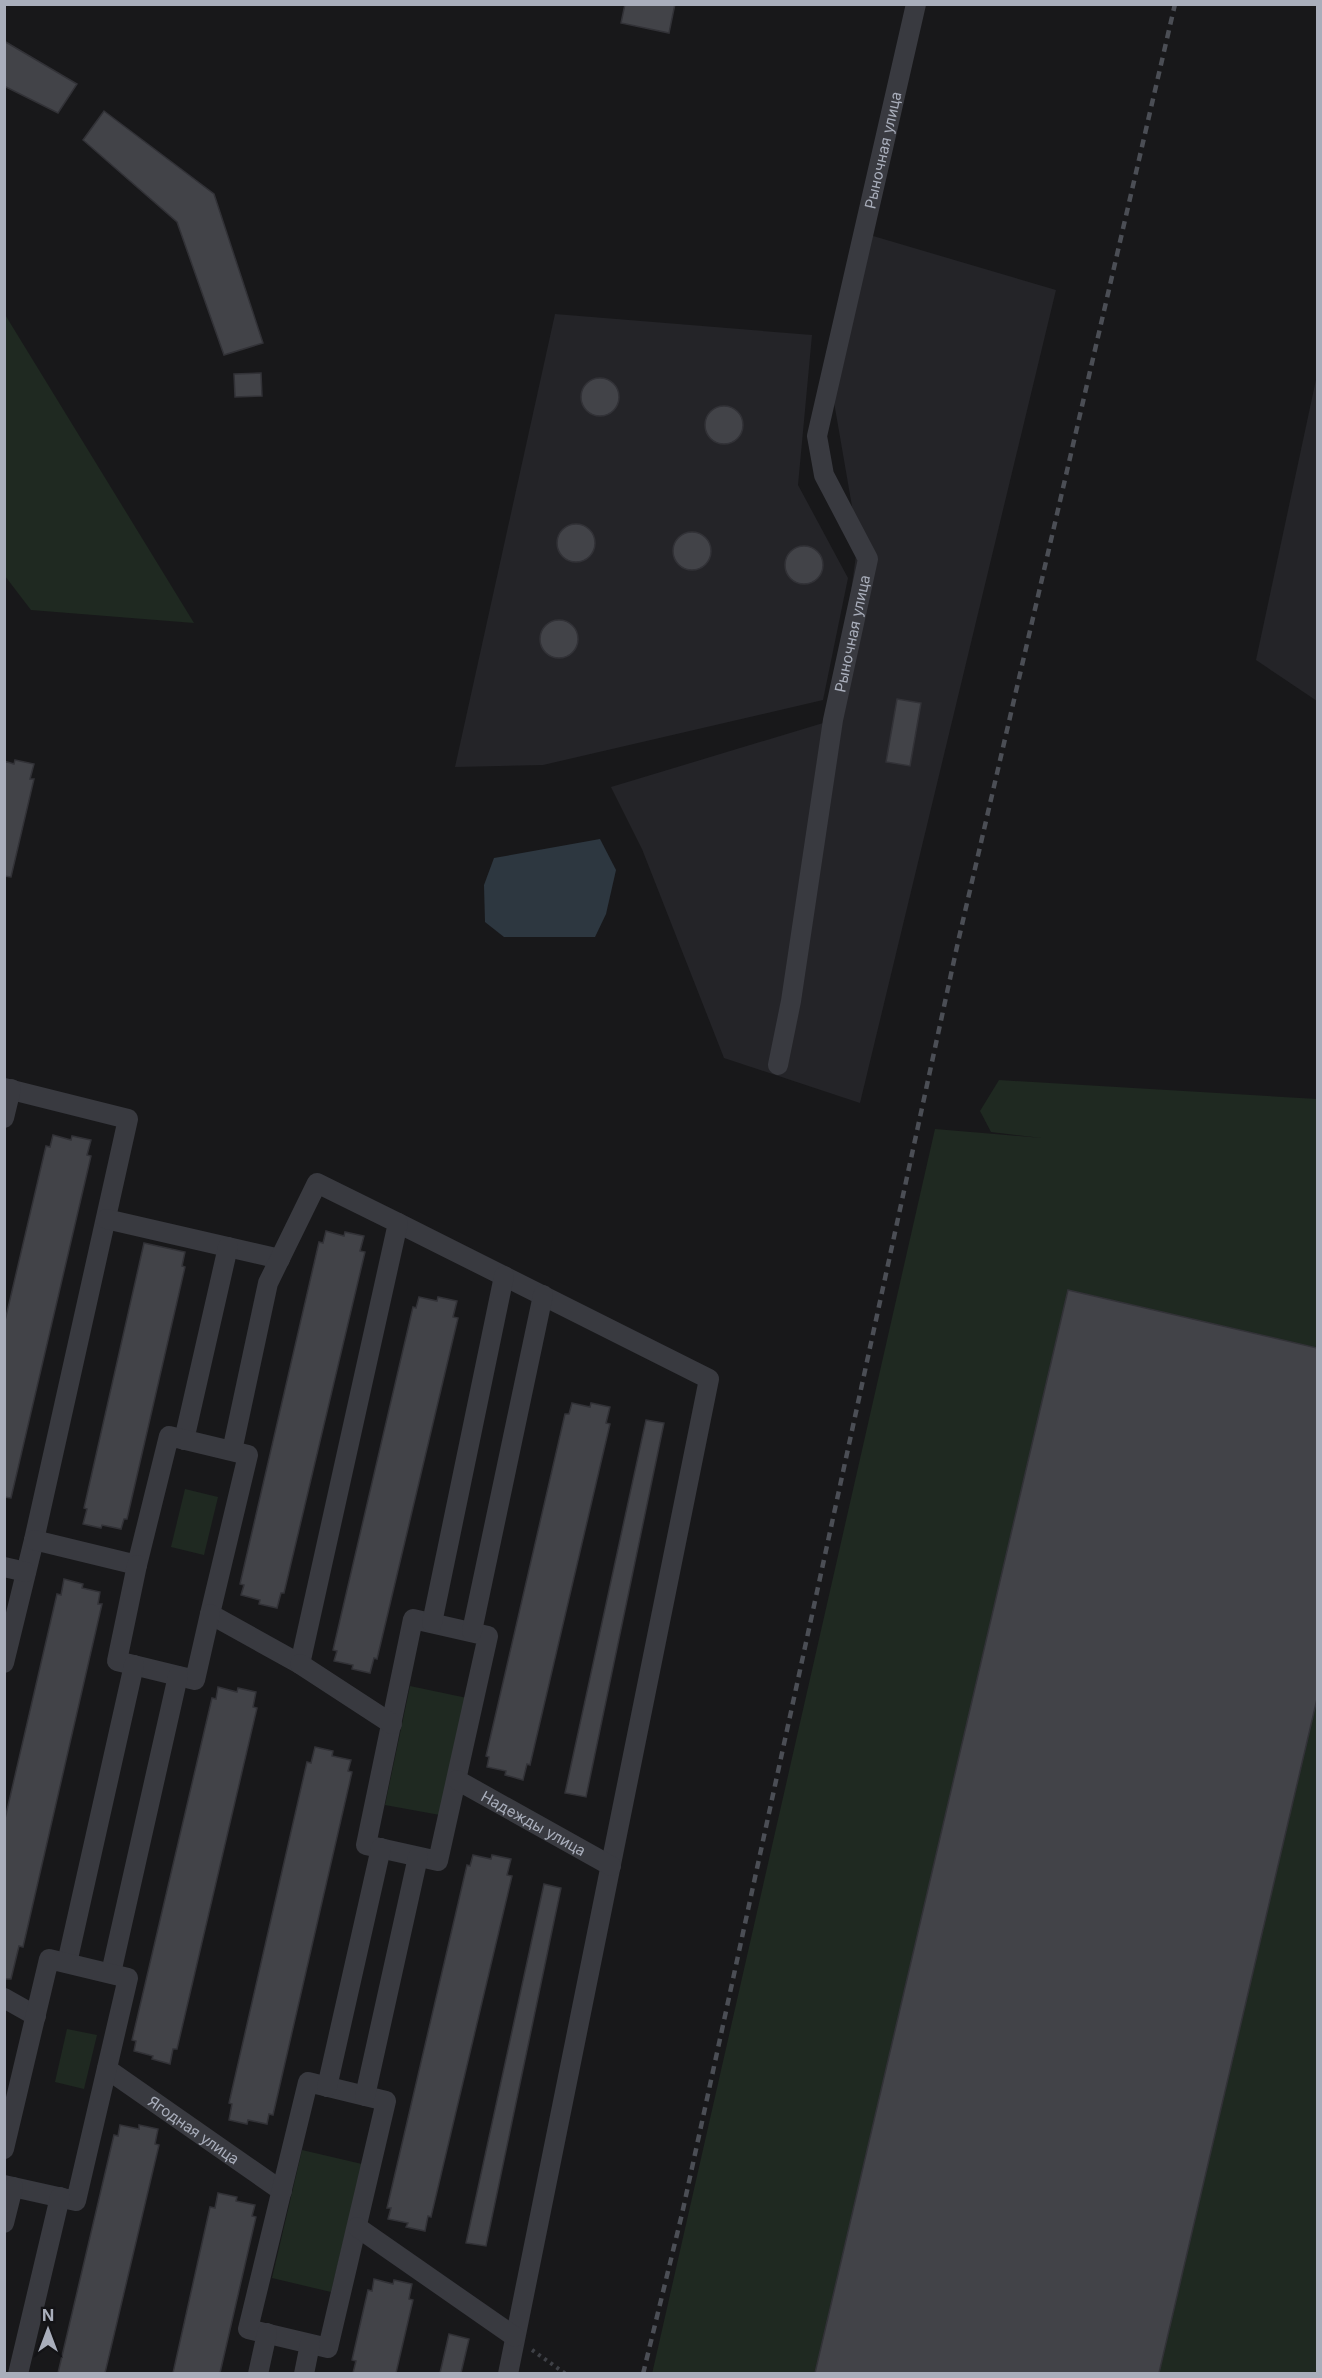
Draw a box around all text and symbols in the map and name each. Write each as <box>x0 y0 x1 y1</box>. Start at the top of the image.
street label: Рыночная улица <box>860 90 905 211</box>
street label: Рыночная улица <box>830 573 874 694</box>
street label: Надежды улица <box>478 1786 590 1860</box>
street label: Ягодная улица <box>145 2091 243 2168</box>
north arrow <box>18 2300 78 2360</box>
text: N <box>42 2305 54 2325</box>

